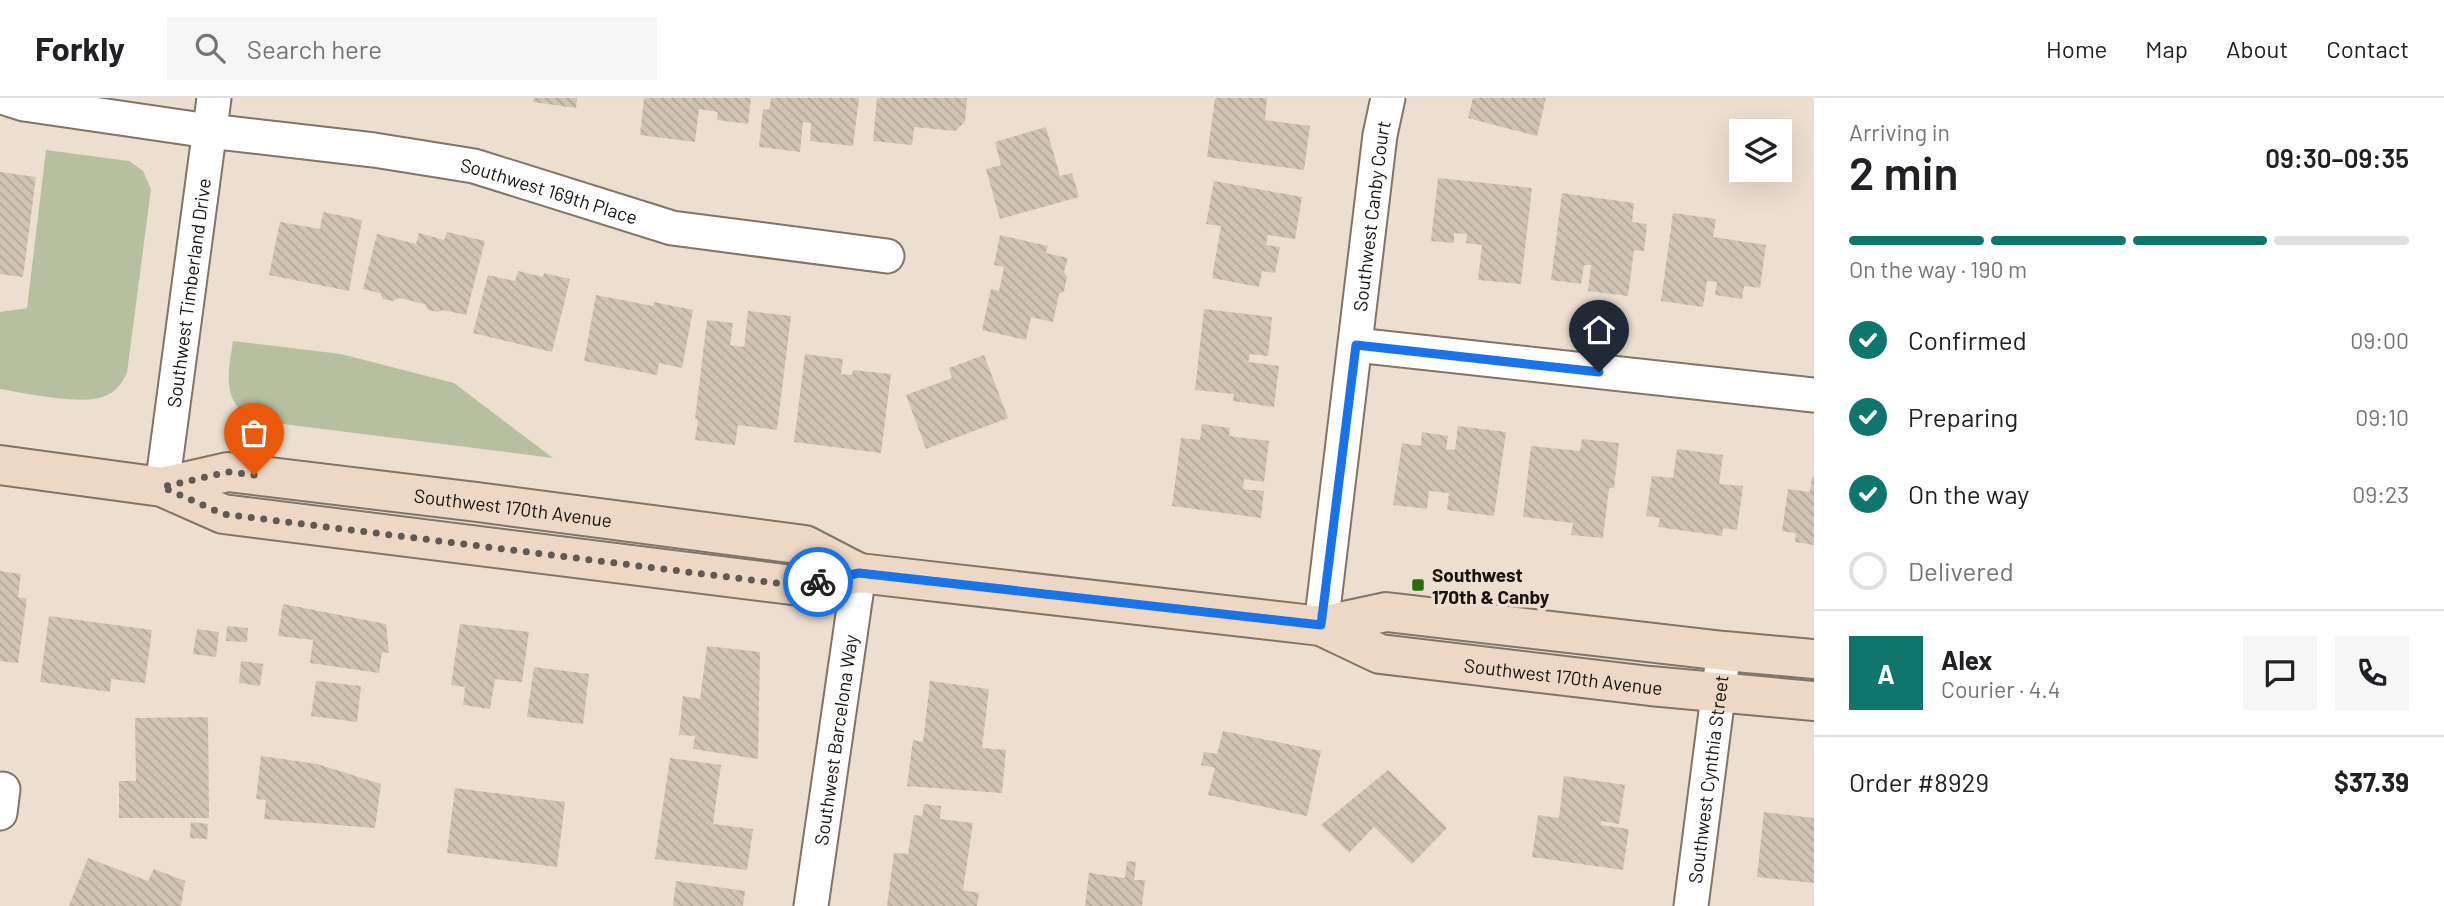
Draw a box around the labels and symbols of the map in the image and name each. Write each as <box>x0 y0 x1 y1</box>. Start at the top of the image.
street label: Southwest Canby Court <box>1347 118 1394 313</box>
street label: Southwest 169th Place <box>459 153 641 228</box>
street label: Southwest Timberland Drive <box>161 177 215 409</box>
pin <box>1569 300 1629 372</box>
pin <box>224 403 284 475</box>
street label: Southwest 170th Avenue <box>413 483 614 531</box>
courier <box>783 547 853 617</box>
place label: Southwest 170th & Canby <box>1432 563 1550 608</box>
marker: Southwest 170th & Canby <box>1410 577 1426 593</box>
street label: Southwest Barcelona Way <box>808 632 862 847</box>
street label: Southwest 170th Avenue <box>1463 653 1664 699</box>
street label: Southwest Cynthia Street <box>1683 673 1732 885</box>

